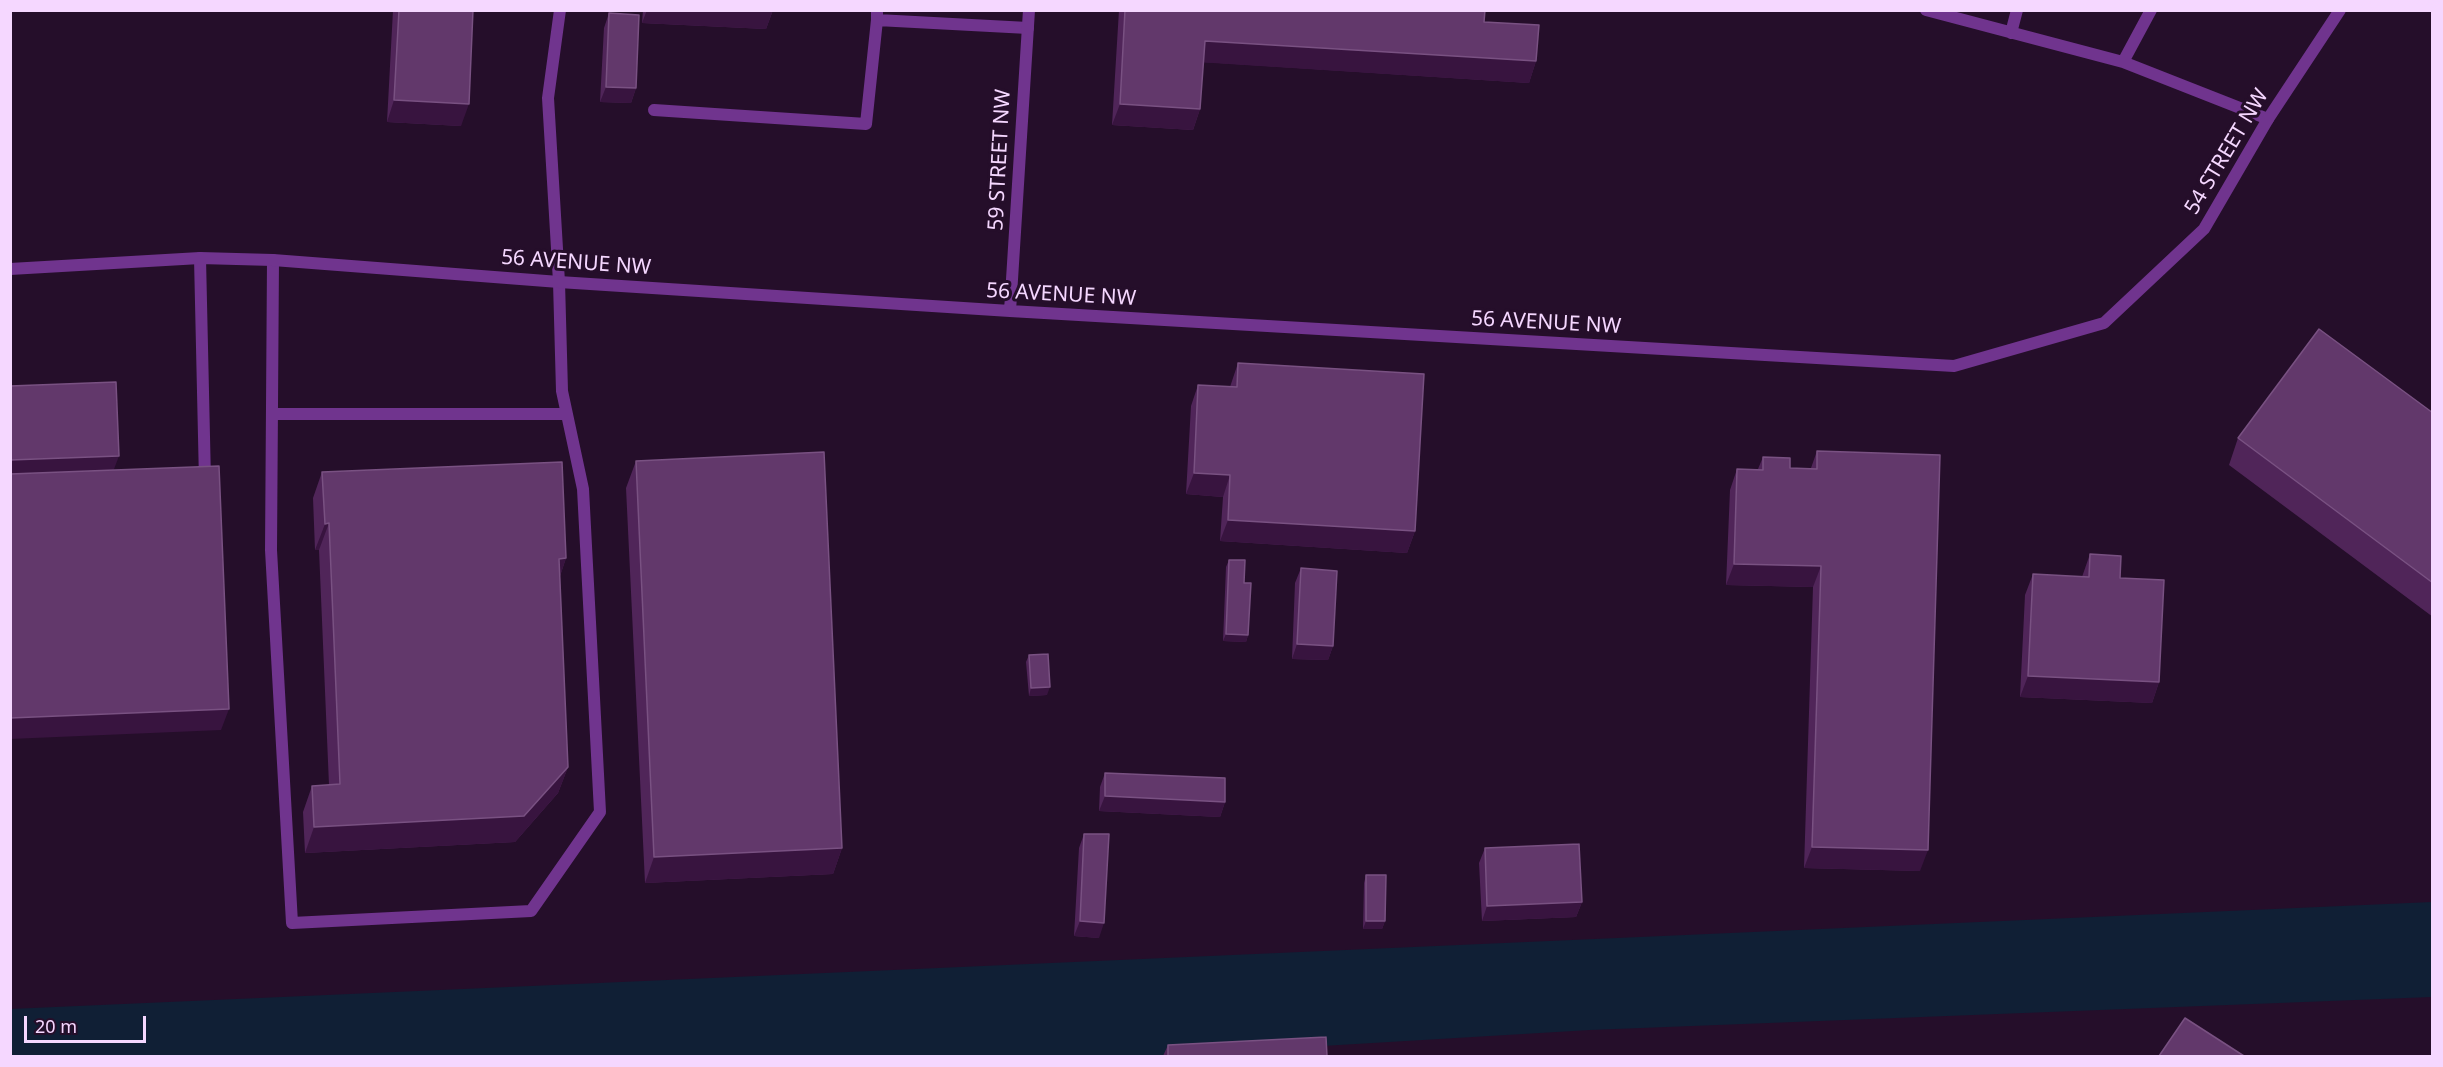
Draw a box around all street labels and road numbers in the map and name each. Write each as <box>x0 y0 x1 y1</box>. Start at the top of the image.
street label: 54 STREET NW <box>2180 85 2274 219</box>
street label: 59 STREET NW <box>984 89 1016 231</box>
street label: 56 AVENUE NW <box>500 245 652 281</box>
street label: 56 AVENUE NW <box>985 278 1137 312</box>
street label: 56 AVENUE NW <box>1470 306 1622 340</box>

